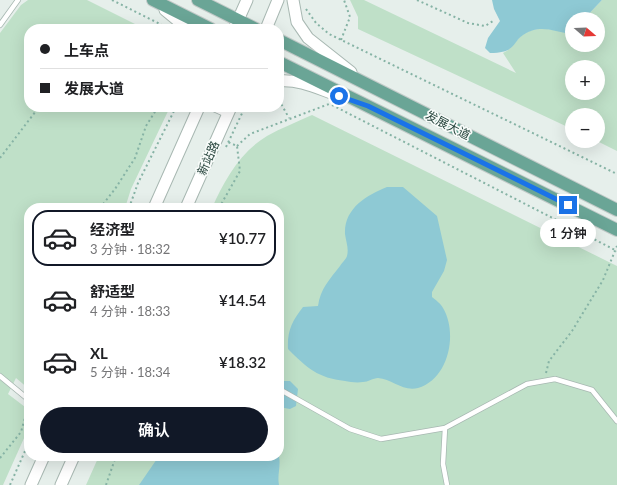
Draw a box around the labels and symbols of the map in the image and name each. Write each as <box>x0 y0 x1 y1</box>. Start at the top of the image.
north arrow <box>565 12 605 52</box>
route start <box>330 87 348 105</box>
street label: 发展大道 <box>423 107 473 143</box>
street label: 新站路 <box>194 138 222 178</box>
route end <box>559 196 577 214</box>
callout: 1 分钟 <box>540 219 596 247</box>

